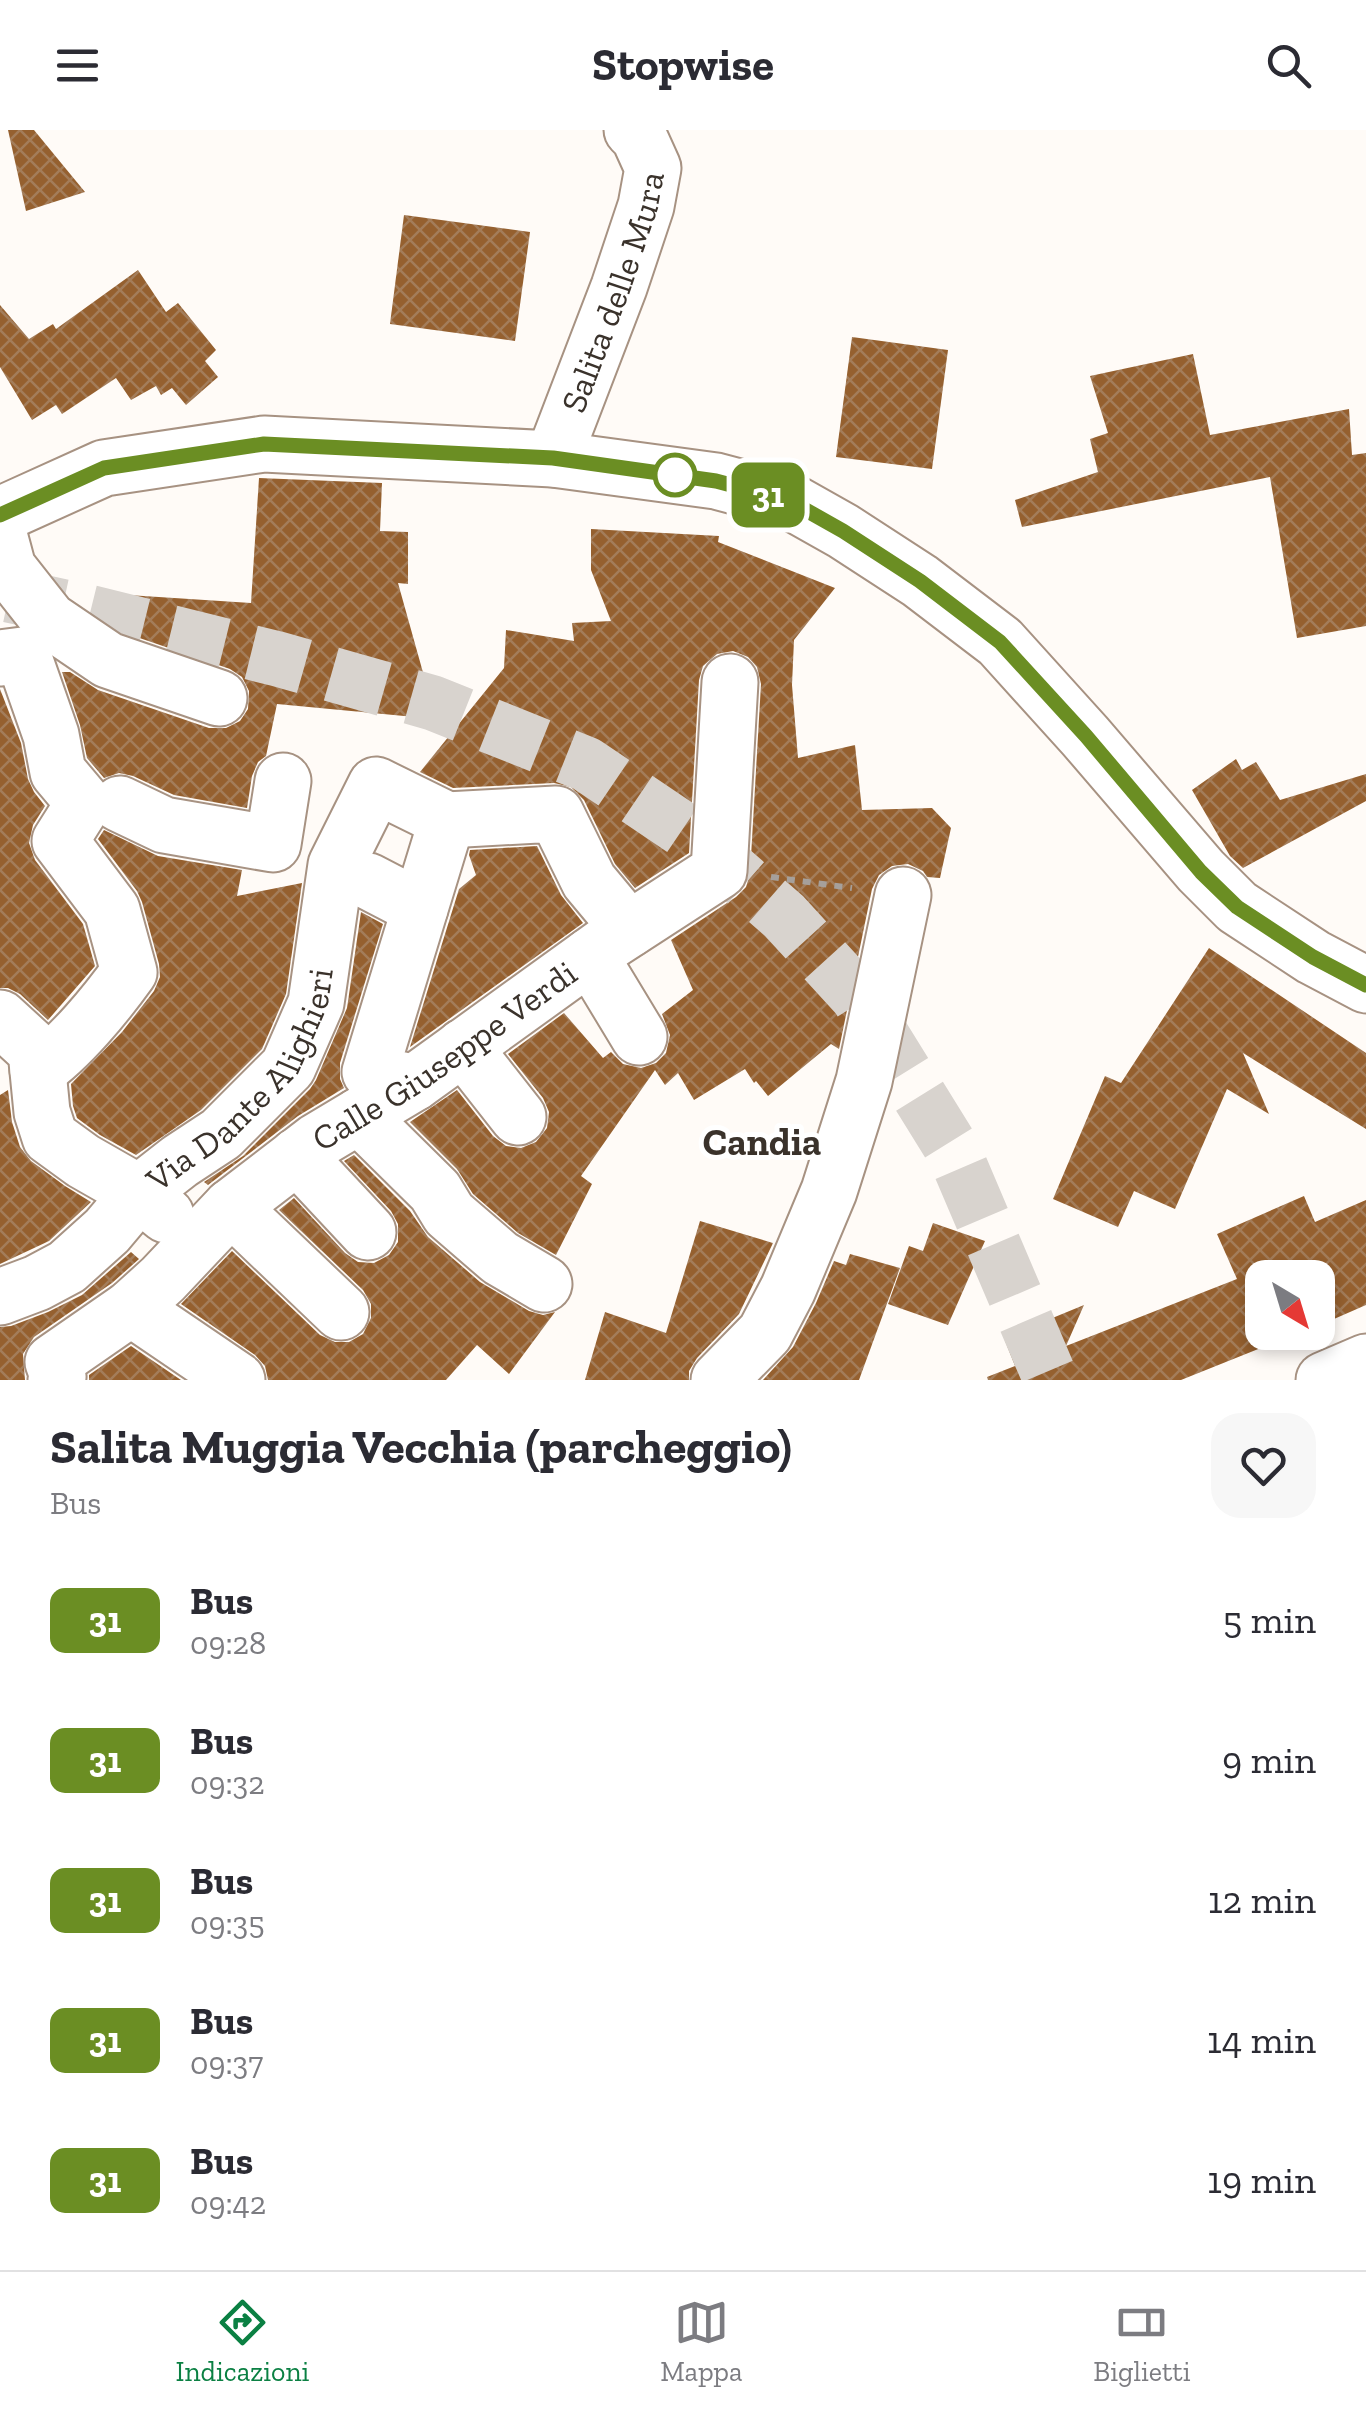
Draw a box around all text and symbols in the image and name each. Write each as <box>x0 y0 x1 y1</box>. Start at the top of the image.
icon: menu <box>50 38 105 93</box>
text: Stopwise <box>592 38 774 92</box>
icon: search <box>1261 38 1316 93</box>
street label: Salita delle Mura <box>552 168 673 418</box>
unlabelled marker <box>654 454 696 496</box>
line badge: 31 <box>723 462 813 528</box>
text: 31 <box>752 474 784 516</box>
street label: Calle Giuseppe Verdi <box>305 952 585 1160</box>
street label: Via Dante Alighieri <box>137 965 342 1201</box>
district label: Candia <box>703 1119 821 1165</box>
north arrow <box>1245 1260 1335 1350</box>
map controls <box>1245 1260 1335 1350</box>
button: heart <box>1211 1413 1316 1518</box>
text: Salita Muggia Vecchia (parcheggio) <box>50 1418 792 1475</box>
text: Bus <box>50 1484 101 1522</box>
text: Bus <box>190 1578 253 1624</box>
text: 5 min <box>1223 1597 1316 1643</box>
text: 31 <box>89 1599 121 1641</box>
text: 09:28 <box>190 1624 266 1662</box>
text: Bus <box>190 1718 253 1764</box>
text: 9 min <box>1222 1737 1316 1783</box>
text: 31 <box>89 1739 121 1781</box>
text: 09:32 <box>190 1764 265 1802</box>
text: Bus <box>190 1858 253 1904</box>
text: 12 min <box>1208 1877 1316 1923</box>
text: 31 <box>89 1879 121 1921</box>
text: 09:35 <box>190 1904 265 1942</box>
text: Bus <box>190 1998 253 2044</box>
text: 14 min <box>1207 2017 1316 2063</box>
text: 31 <box>89 2019 121 2061</box>
text: 09:37 <box>190 2044 263 2082</box>
text: Bus <box>190 2138 253 2184</box>
text: 19 min <box>1207 2157 1316 2203</box>
text: 31 <box>89 2159 121 2201</box>
text: 09:42 <box>190 2184 266 2222</box>
tab: Indicazioni <box>175 2295 309 2388</box>
tab: Mappa <box>660 2295 742 2388</box>
tab: Biglietti <box>1093 2295 1191 2388</box>

